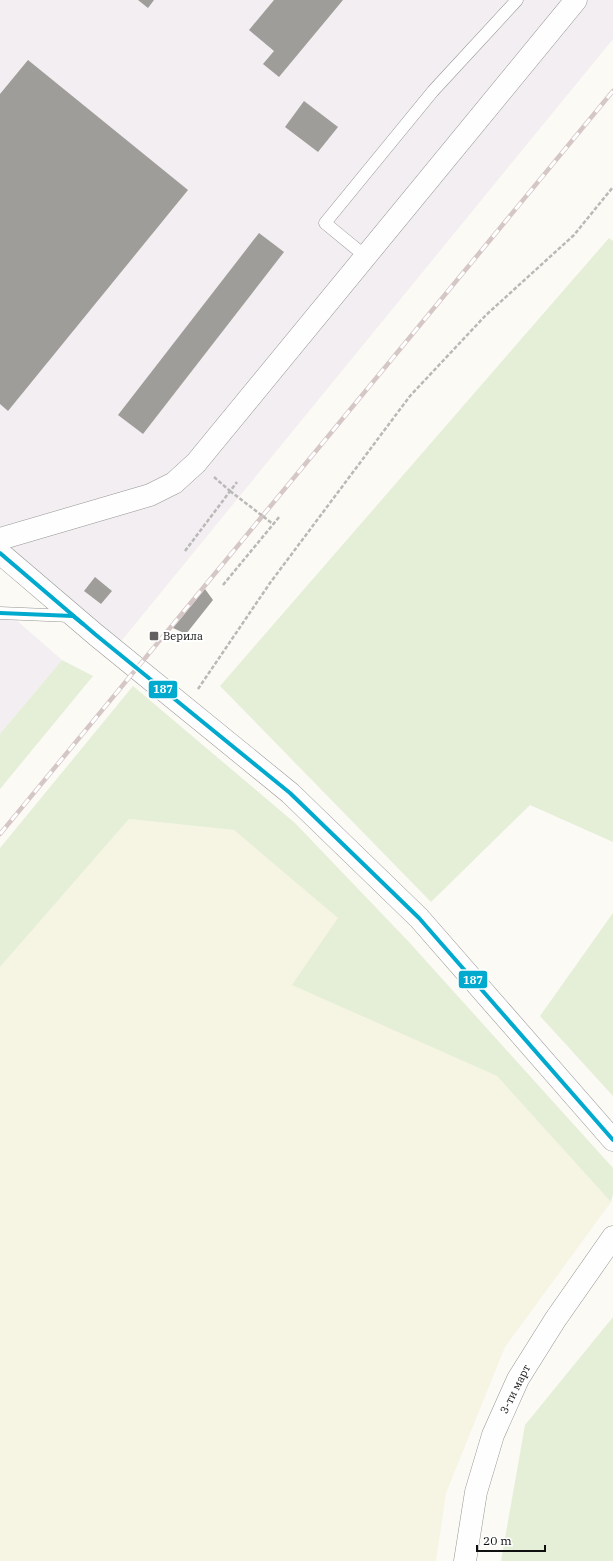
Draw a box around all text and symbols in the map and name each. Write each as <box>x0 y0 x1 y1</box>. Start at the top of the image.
place label: Верила <box>163 629 203 643</box>
marker: Верила <box>148 630 160 642</box>
line badge: 187 <box>148 680 178 699</box>
text: 187 <box>153 682 173 696</box>
line badge: 187 <box>458 970 488 989</box>
text: 187 <box>463 973 483 987</box>
street label: 3-ти март <box>497 1362 533 1416</box>
scale bar <box>477 1527 545 1553</box>
text: 20 m <box>483 1533 512 1548</box>

